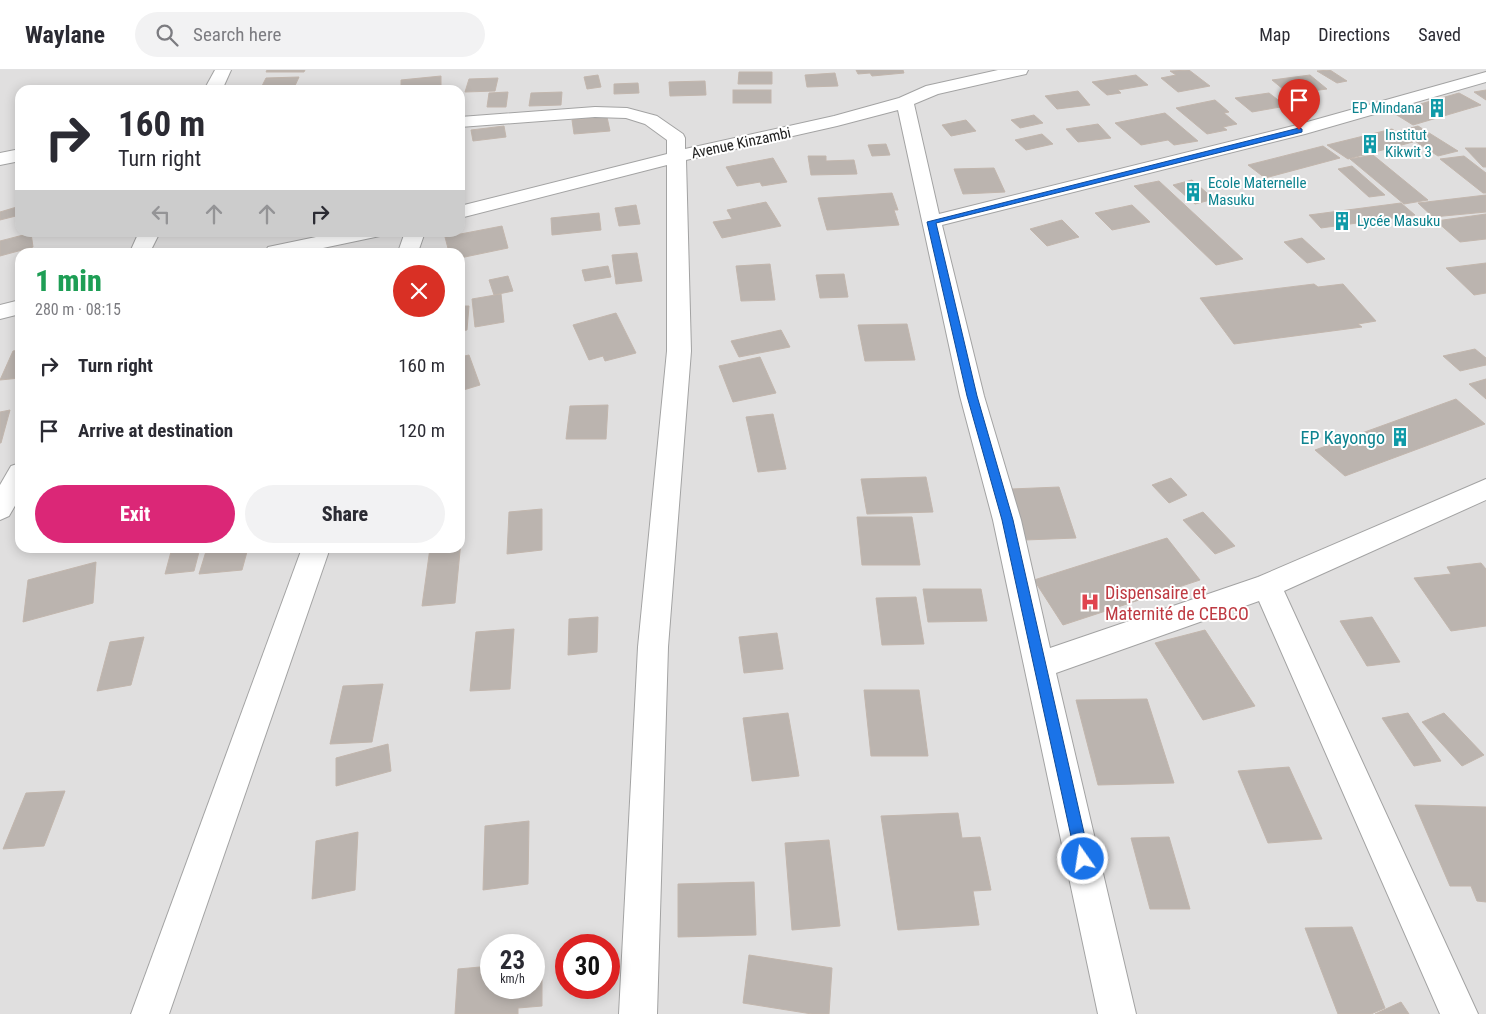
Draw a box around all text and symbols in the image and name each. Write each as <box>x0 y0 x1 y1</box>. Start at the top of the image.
search box <box>135 12 485 57</box>
text: Waylane <box>25 21 105 49</box>
icon: search <box>153 21 181 49</box>
text: Search here <box>193 23 281 46</box>
text: Map <box>1259 24 1290 45</box>
text: Directions <box>1318 24 1390 45</box>
text: Saved <box>1418 24 1461 45</box>
pin <box>1278 79 1320 130</box>
icon: arrive <box>1285 86 1313 114</box>
building icon: EP Mindana <box>1426 97 1448 119</box>
place label: EP Mindana <box>1352 99 1422 117</box>
text: 160 m <box>118 104 205 145</box>
icon: right <box>35 105 100 170</box>
street label: Avenue Kinzambi <box>690 124 792 162</box>
place label: Institut Kikwit 3 <box>1385 126 1432 161</box>
building icon: Institut Kikwit 3 <box>1359 133 1381 155</box>
text: Turn right <box>118 146 201 171</box>
place label: Ecole Maternelle Masuku <box>1208 174 1306 209</box>
building icon: Ecole Maternelle Masuku <box>1182 181 1204 203</box>
icon: left <box>147 200 175 228</box>
icon: ahead <box>200 200 228 228</box>
icon: ahead <box>253 200 281 228</box>
icon: right <box>306 200 334 228</box>
building icon: Lycée Masuku <box>1331 210 1353 232</box>
place label: Lycée Masuku <box>1357 212 1440 230</box>
text: 1 min <box>35 263 102 298</box>
button: close <box>393 265 445 317</box>
text: 280 m · 08:15 <box>35 300 121 319</box>
icon: right <box>35 352 63 380</box>
text: Turn right <box>78 354 153 377</box>
text: 160 m <box>398 354 445 377</box>
icon: arrive <box>35 417 63 445</box>
text: Arrive at destination <box>78 419 233 442</box>
text: 120 m <box>398 419 445 442</box>
building icon: EP Kayongo <box>1389 426 1411 448</box>
place label: EP Kayongo <box>1301 427 1385 448</box>
button: Exit <box>35 485 235 543</box>
button: Share <box>245 485 445 543</box>
place label: Dispensaire et Maternité de CEBCO <box>1105 582 1249 624</box>
hospital icon: Dispensaire et Maternité de CEBCO <box>1079 591 1101 613</box>
position arrow <box>1056 832 1108 884</box>
speed limit sign: 30 <box>555 934 620 999</box>
text: 23 <box>500 946 525 975</box>
text: km/h <box>500 972 525 986</box>

